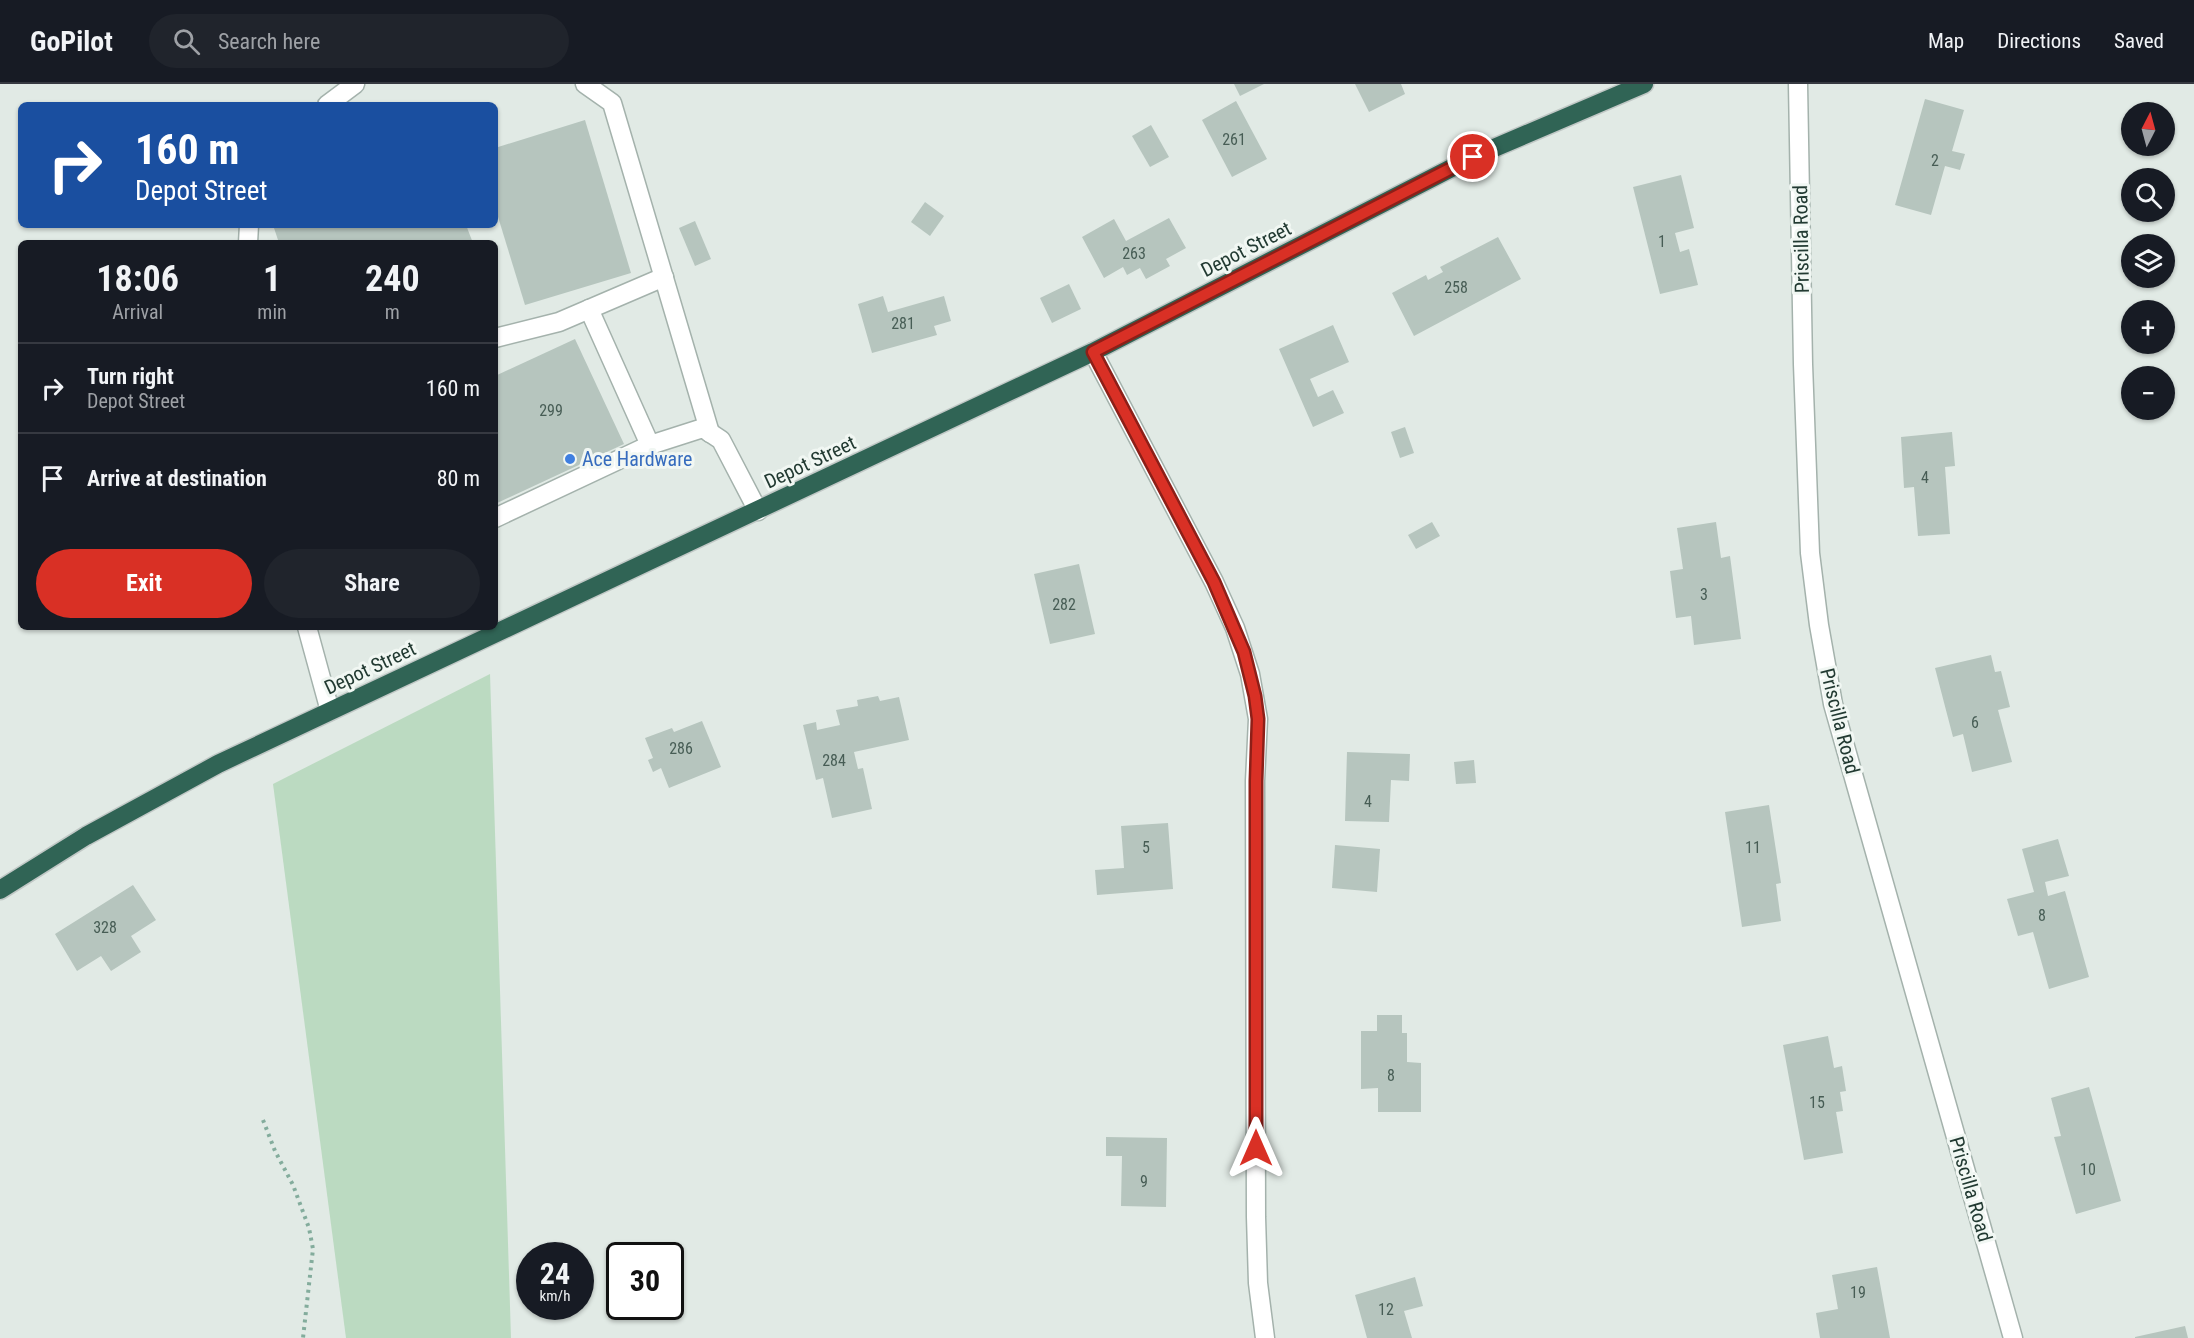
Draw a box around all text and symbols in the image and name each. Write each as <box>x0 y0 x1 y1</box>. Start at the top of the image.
search box <box>149 14 569 68</box>
text: GoPilot <box>30 25 113 58</box>
icon: search <box>170 25 203 58</box>
text: Search here <box>218 29 320 54</box>
text: Map <box>1928 29 1964 53</box>
text: Directions <box>1997 29 2081 53</box>
text: Saved <box>2114 29 2164 53</box>
north arrow <box>2121 102 2175 156</box>
map controls <box>2121 102 2175 420</box>
text: 160 m <box>135 125 240 174</box>
icon: right <box>36 126 114 204</box>
house number: 261 <box>1222 130 1246 149</box>
pin <box>1447 131 1498 182</box>
icon: arrive <box>1456 140 1489 173</box>
house number: 2 <box>1931 151 1939 170</box>
button: search <box>2121 168 2175 222</box>
text: Depot Street <box>135 175 267 207</box>
street label: Priscilla Road <box>1788 185 1814 293</box>
street label: Depot Street <box>1197 216 1295 282</box>
house number: 1 <box>1658 232 1666 251</box>
button: layers <box>2121 234 2175 288</box>
house number: 263 <box>1122 244 1146 263</box>
text: 18:06 <box>96 258 179 300</box>
text: 1 <box>263 258 281 300</box>
text: 240 <box>365 258 420 300</box>
house number: 258 <box>1444 278 1468 297</box>
text: Arrival <box>112 300 163 324</box>
text: min <box>257 300 287 324</box>
text: m <box>385 300 400 324</box>
button: + <box>2121 300 2175 354</box>
house number: 281 <box>891 314 915 333</box>
text: Turn right <box>87 364 174 389</box>
button: − <box>2121 366 2175 420</box>
icon: right <box>36 372 69 405</box>
text: 160 m <box>426 376 480 401</box>
text: Depot Street <box>87 389 185 413</box>
house number: 299 <box>539 401 563 420</box>
street label: Depot Street <box>760 430 860 494</box>
place label: Ace Hardware <box>582 447 692 471</box>
marker: Ace Hardware <box>563 452 577 466</box>
icon: arrive <box>36 462 69 495</box>
text: Arrive at destination <box>87 466 267 491</box>
text: 80 m <box>437 466 480 491</box>
house number: 4 <box>1921 468 1929 487</box>
button: Exit <box>36 549 252 618</box>
button: Share <box>264 549 480 618</box>
house number: 3 <box>1700 585 1708 604</box>
house number: 282 <box>1052 595 1076 614</box>
street label: Depot Street <box>320 636 420 700</box>
street label: Priscilla Road <box>1815 666 1865 776</box>
house number: 6 <box>1971 713 1979 732</box>
house number: 286 <box>669 739 693 758</box>
house number: 284 <box>822 751 846 770</box>
house number: 4 <box>1364 792 1372 811</box>
house number: 5 <box>1142 838 1150 857</box>
house number: 11 <box>1745 838 1761 857</box>
house number: 8 <box>2038 906 2046 925</box>
house number: 328 <box>93 918 117 937</box>
house number: 8 <box>1387 1066 1395 1085</box>
house number: 15 <box>1809 1093 1825 1112</box>
position arrow <box>1224 1116 1288 1180</box>
street label: Priscilla Road <box>1945 1134 1997 1244</box>
house number: 10 <box>2080 1160 2096 1179</box>
house number: 9 <box>1140 1172 1148 1191</box>
speed limit sign: 30 <box>606 1242 684 1320</box>
text: 24 <box>540 1256 570 1291</box>
house number: 19 <box>1850 1283 1866 1302</box>
text: km/h <box>540 1287 570 1305</box>
house number: 12 <box>1378 1300 1394 1319</box>

